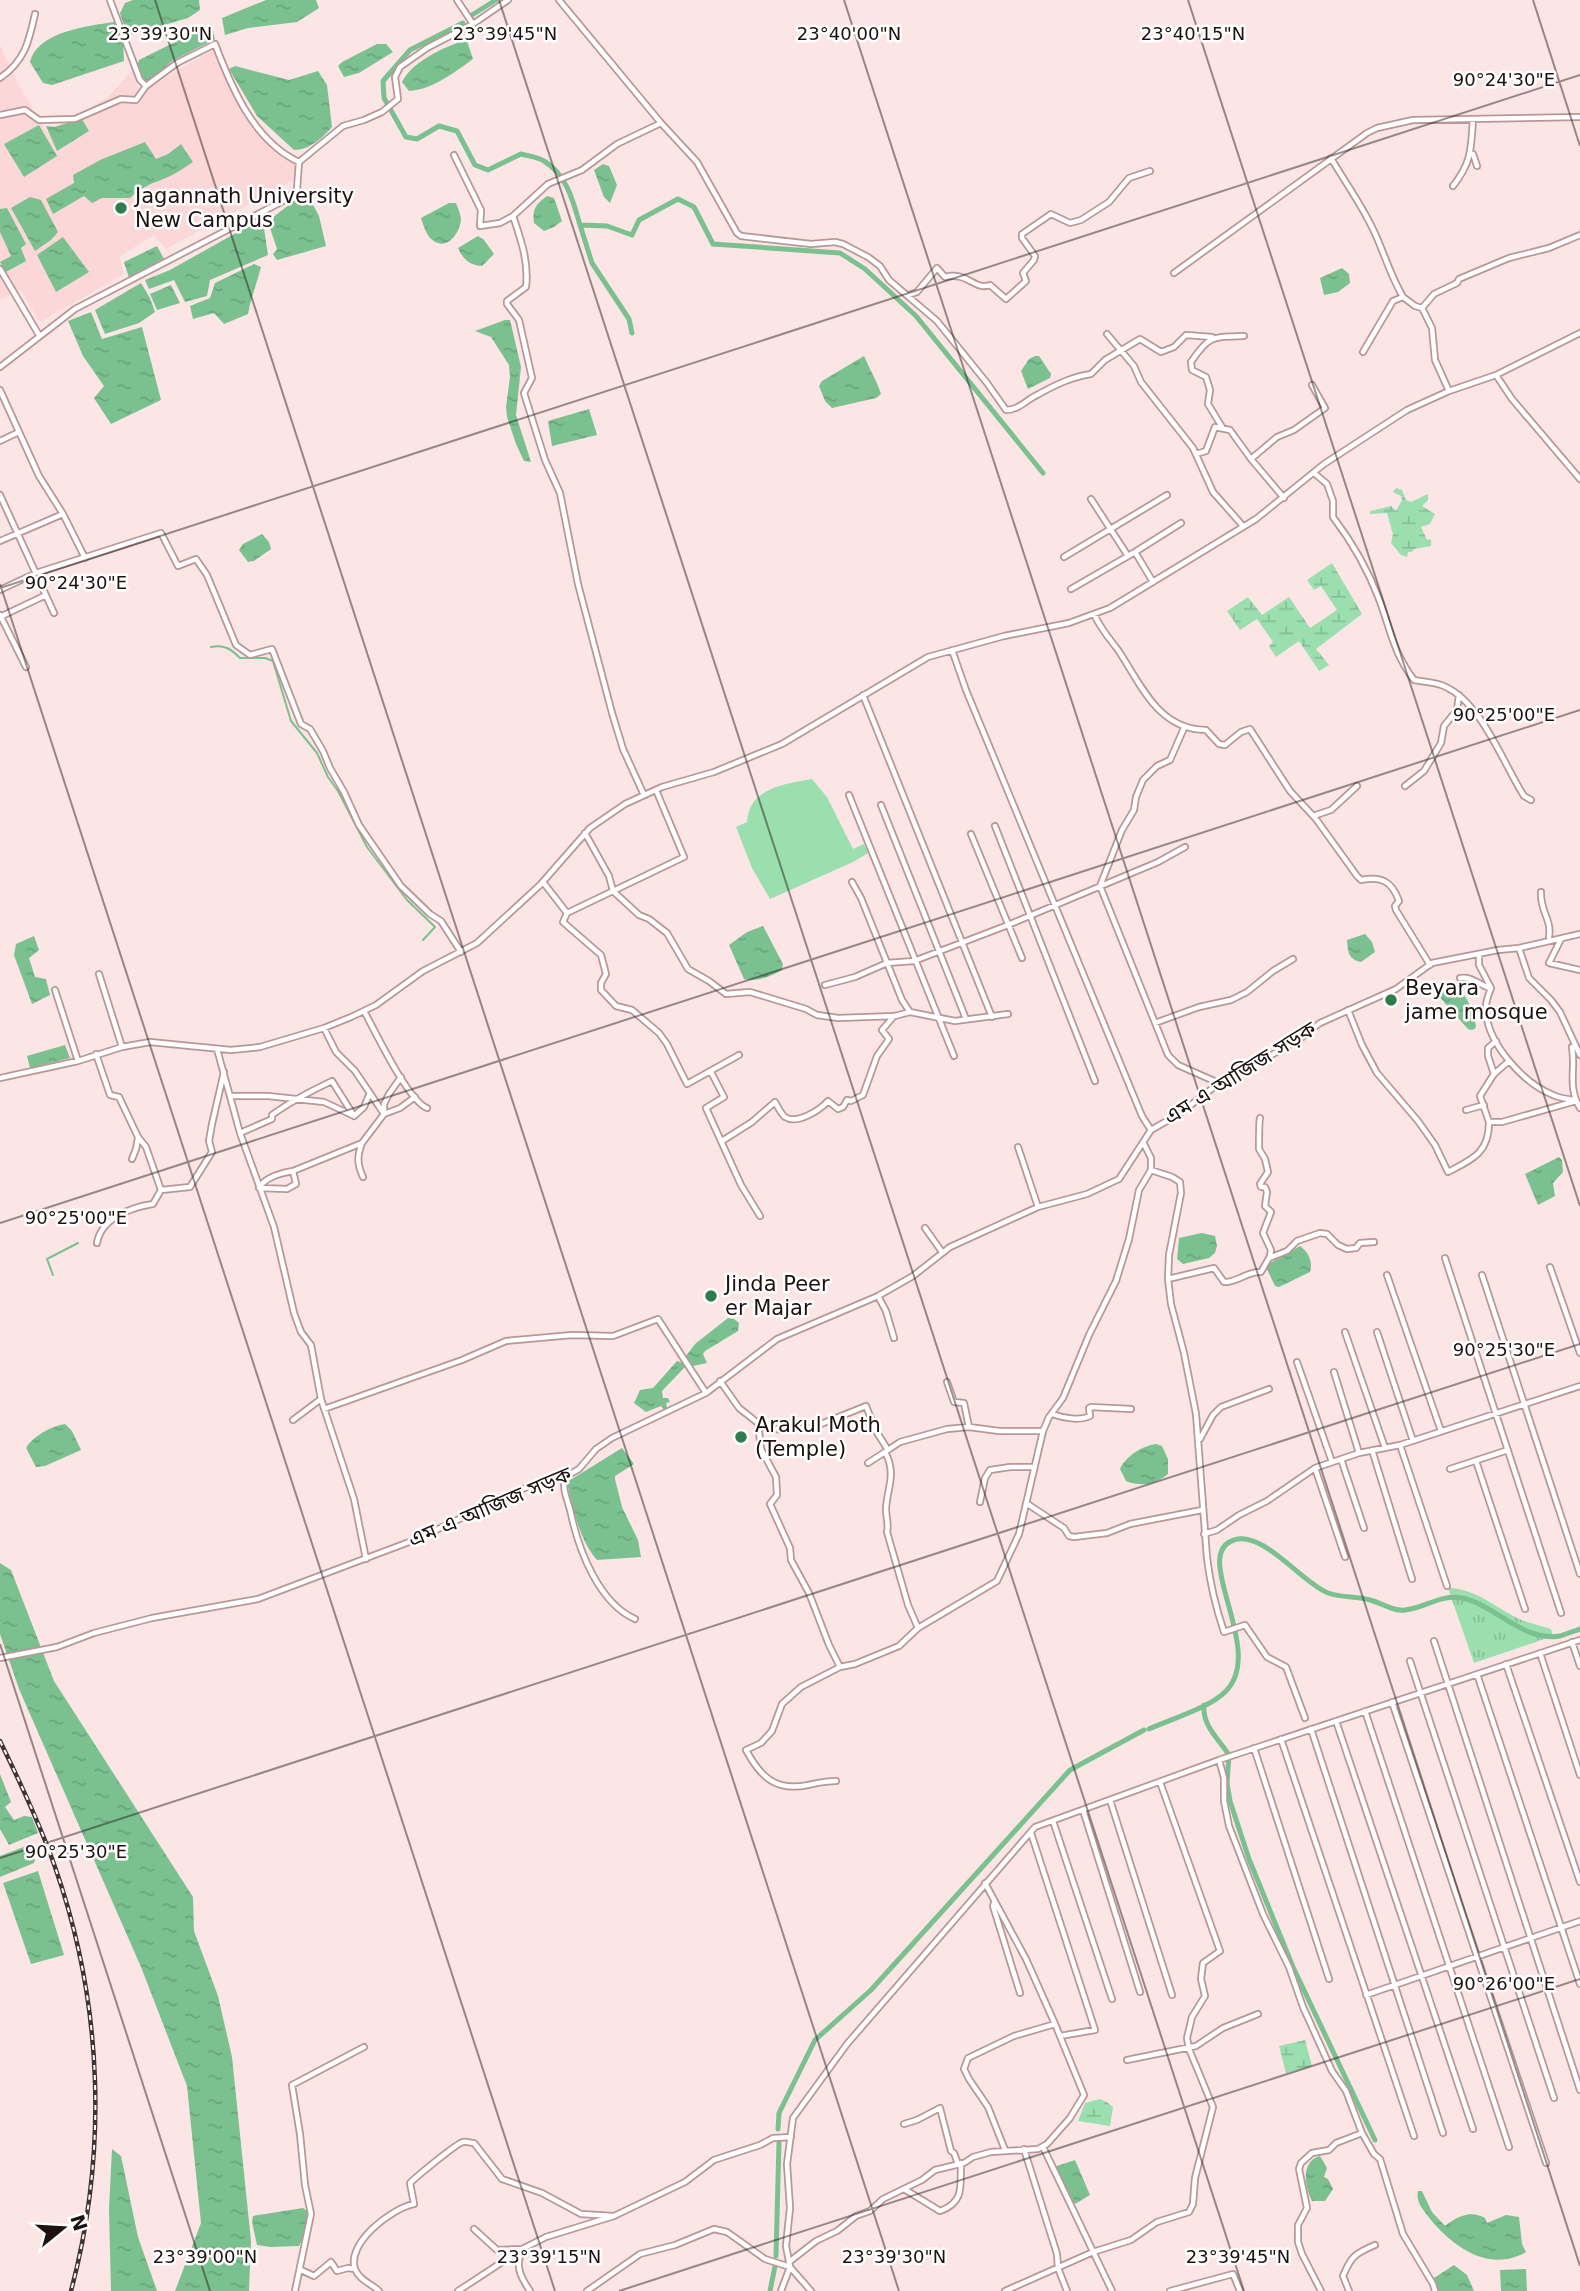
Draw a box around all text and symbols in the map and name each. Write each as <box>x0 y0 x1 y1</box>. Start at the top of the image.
text: 23°39'30"N <box>108 23 212 44</box>
text: 23°39'45"N <box>453 23 557 44</box>
text: 23°40'00"N <box>797 23 901 44</box>
text: 23°40'15"N <box>1141 23 1245 44</box>
text: 90°24'30"E <box>1453 69 1555 90</box>
place label: Jagannath University New Campus <box>133 184 354 232</box>
marker: Jagannath University New Campus <box>113 200 129 216</box>
text: 90°24'30"E <box>25 572 127 593</box>
text: 90°25'00"E <box>1453 704 1555 725</box>
place label: Beyara jame mosque <box>1404 976 1548 1024</box>
marker: Beyara jame mosque <box>1383 992 1399 1008</box>
street label: এম এ আজিজ সড়ক <box>1160 1016 1321 1129</box>
text: 90°25'00"E <box>25 1207 127 1228</box>
place label: Jinda Peer er Majar <box>723 1272 830 1320</box>
marker: Jinda Peer er Majar <box>703 1288 719 1304</box>
text: 90°25'30"E <box>1453 1339 1555 1360</box>
place label: Arakul Moth (Temple) <box>755 1413 881 1461</box>
marker: Arakul Moth (Temple) <box>733 1429 749 1445</box>
street label: এম এ আজিজ সড়ক <box>405 1461 576 1552</box>
text: 90°25'30"E <box>25 1841 127 1862</box>
text: 90°26'00"E <box>1453 1973 1555 1994</box>
north arrow <box>28 2193 98 2263</box>
text: N <box>66 2212 92 2234</box>
text: 23°39'00"N <box>153 2246 257 2267</box>
text: 23°39'15"N <box>497 2246 601 2267</box>
text: 23°39'30"N <box>842 2246 946 2267</box>
text: 23°39'45"N <box>1186 2246 1290 2267</box>

